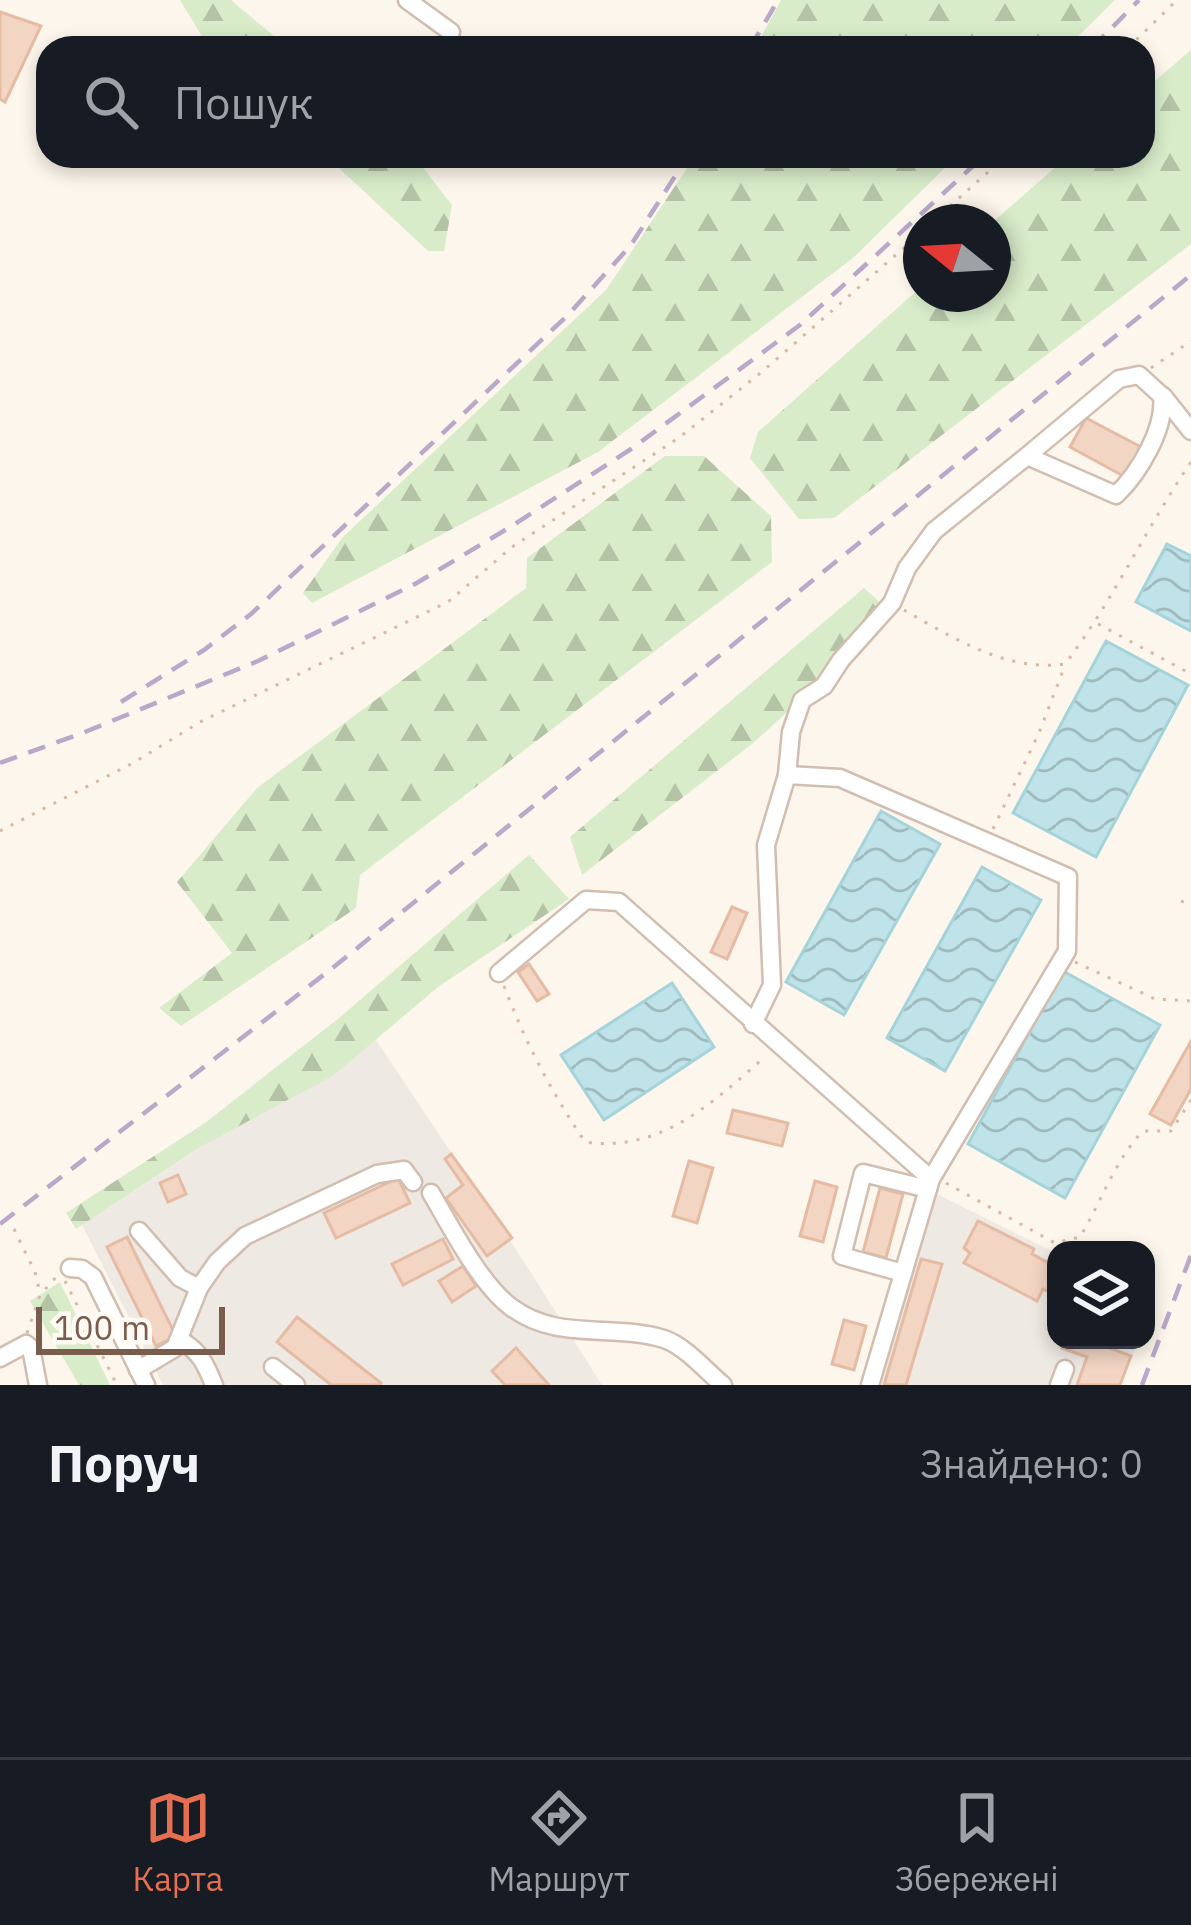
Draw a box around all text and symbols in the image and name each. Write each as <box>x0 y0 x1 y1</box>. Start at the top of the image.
search box <box>36 36 1155 168</box>
icon: search <box>78 69 144 135</box>
text: Пошук <box>174 73 314 131</box>
north arrow <box>903 204 1011 312</box>
map controls <box>1047 1241 1155 1349</box>
button: layers <box>1047 1241 1155 1349</box>
scale bar <box>36 1301 225 1354</box>
text: 100 m <box>54 1306 150 1349</box>
text: Поруч <box>48 1430 200 1496</box>
text: Знайдено: 0 <box>920 1438 1143 1489</box>
tab: Карта <box>133 1785 223 1900</box>
tab: Маршрут <box>488 1785 630 1900</box>
tab: Збережені <box>895 1785 1058 1900</box>

